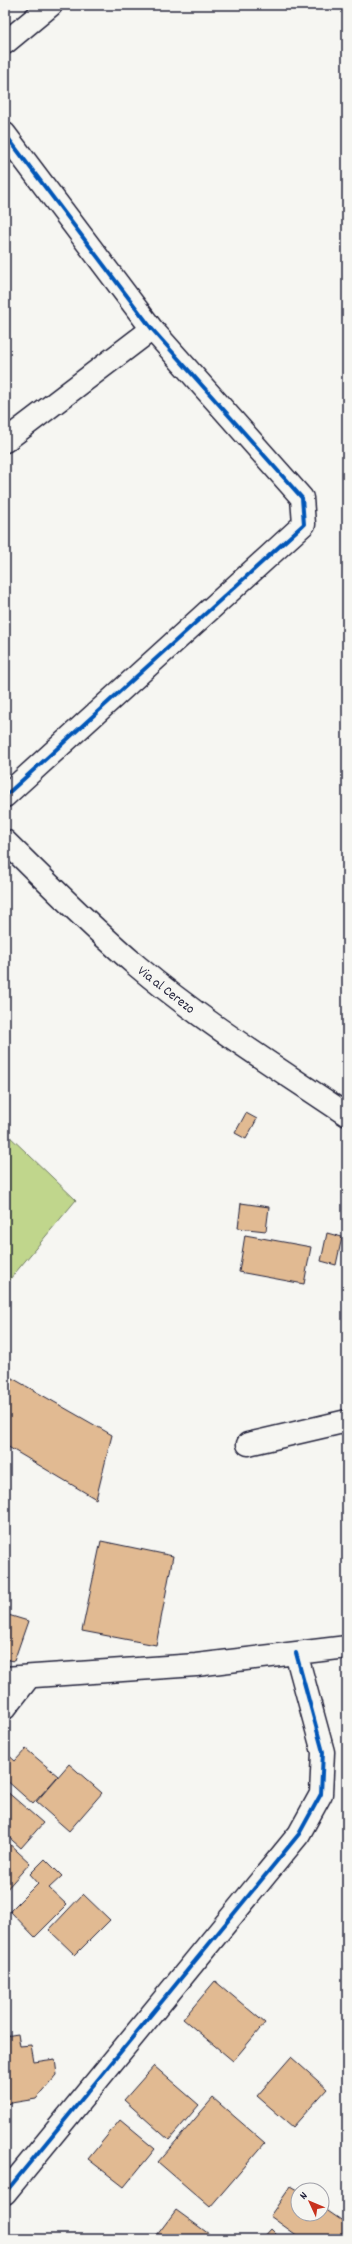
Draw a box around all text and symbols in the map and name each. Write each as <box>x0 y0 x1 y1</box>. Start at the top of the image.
street label: Via al Cerezo <box>133 962 199 1019</box>
north arrow <box>290 2182 330 2222</box>
text: N <box>297 2189 312 2204</box>

